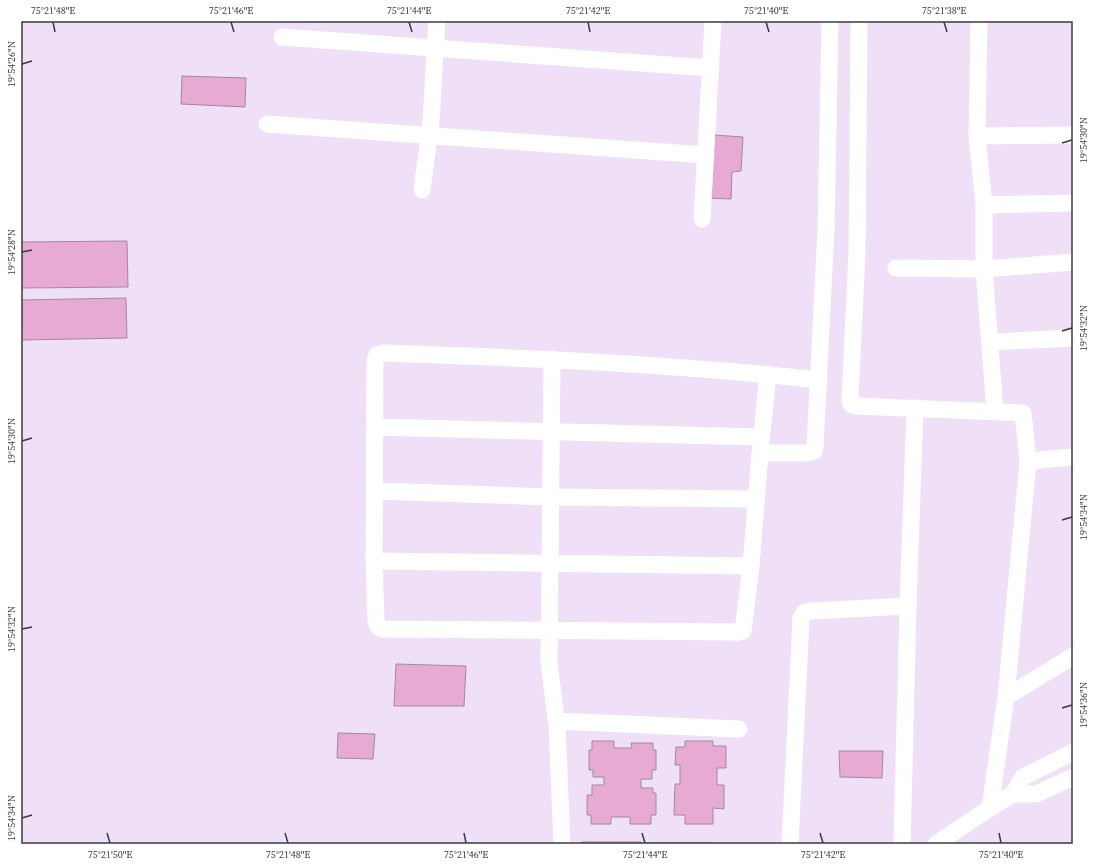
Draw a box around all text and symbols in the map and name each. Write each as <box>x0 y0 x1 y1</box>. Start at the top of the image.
text: 75°21'48"E <box>31 4 75 17</box>
text: 75°21'46"E <box>209 4 253 17</box>
text: 75°21'44"E <box>387 4 431 17</box>
text: 75°21'42"E <box>566 4 610 17</box>
text: 75°21'40"E <box>744 4 788 17</box>
text: 75°21'38"E <box>922 4 966 17</box>
text: 19°54'26"N <box>5 41 18 87</box>
text: 19°54'30"N <box>1077 117 1090 163</box>
text: 19°54'28"N <box>5 229 18 275</box>
text: 19°54'32"N <box>1077 305 1090 351</box>
text: 19°54'30"N <box>5 418 18 464</box>
text: 19°54'34"N <box>1077 494 1090 540</box>
text: 19°54'32"N <box>5 606 18 652</box>
text: 19°54'36"N <box>1077 682 1090 728</box>
text: 19°54'34"N <box>5 795 18 841</box>
text: 75°21'50"E <box>88 848 132 861</box>
text: 75°21'48"E <box>266 848 310 861</box>
text: 75°21'46"E <box>444 848 488 861</box>
text: 75°21'44"E <box>623 848 667 861</box>
text: 75°21'42"E <box>801 848 845 861</box>
text: 75°21'40"E <box>979 848 1023 861</box>

